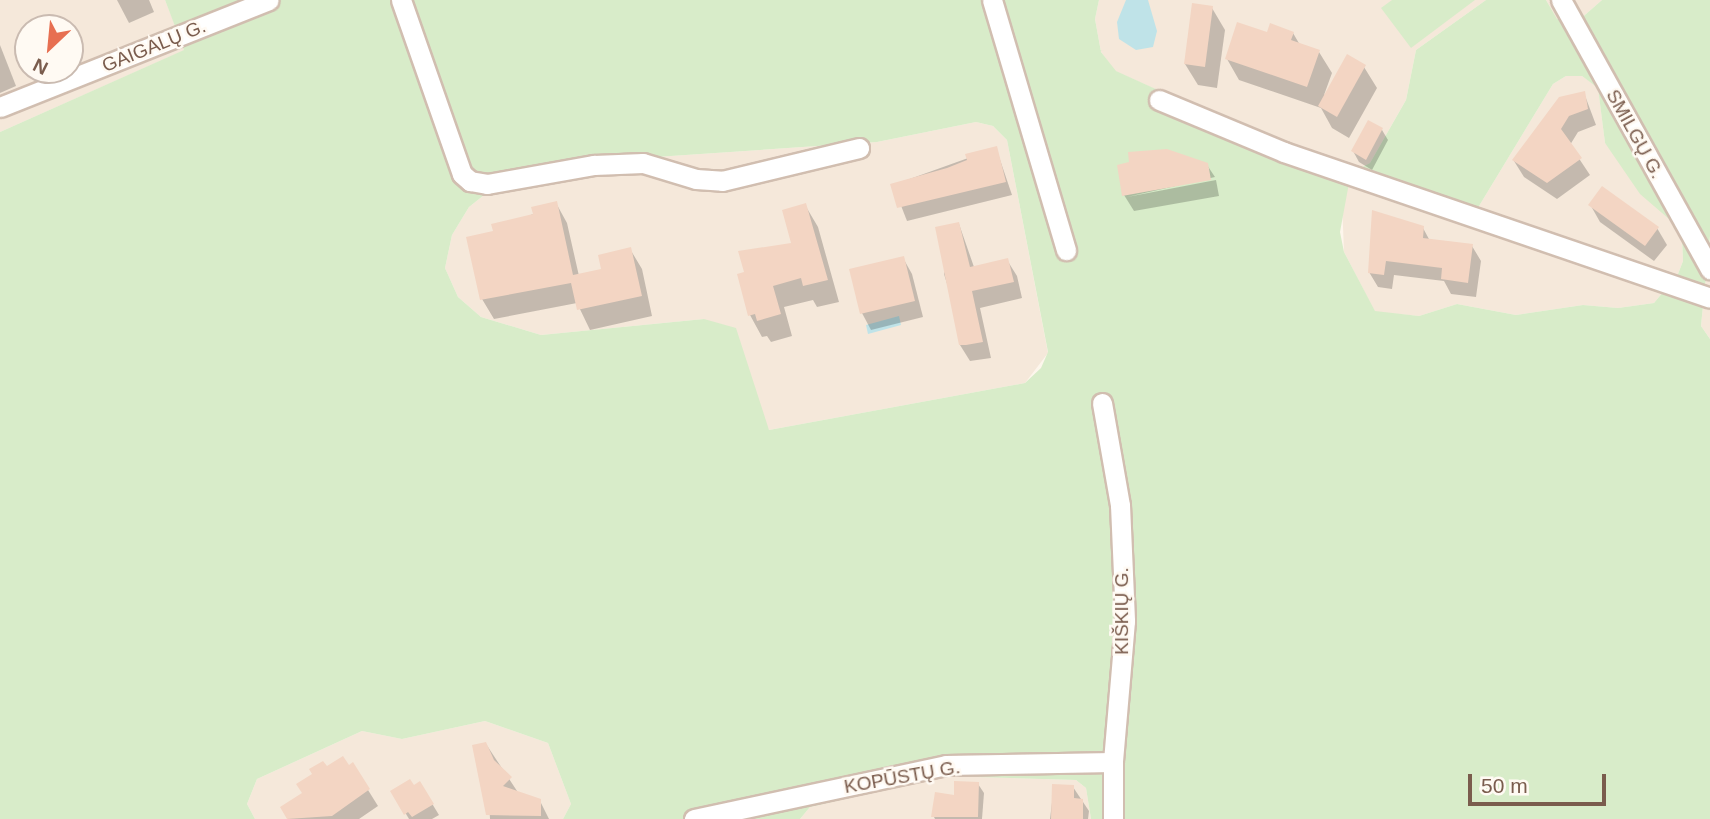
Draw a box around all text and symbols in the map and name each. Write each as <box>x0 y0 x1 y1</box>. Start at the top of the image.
north arrow <box>14 14 84 84</box>
street label: GAIGALŲ G. <box>99 15 209 77</box>
text: N <box>30 54 51 79</box>
street label: SMILGŲ G. <box>1601 86 1669 182</box>
street label: KIŠKIŲ G. <box>1111 567 1133 655</box>
street label: KOPŪSTŲ G. <box>842 756 962 798</box>
scale bar <box>1472 760 1610 804</box>
text: 50 m <box>1481 774 1528 797</box>

